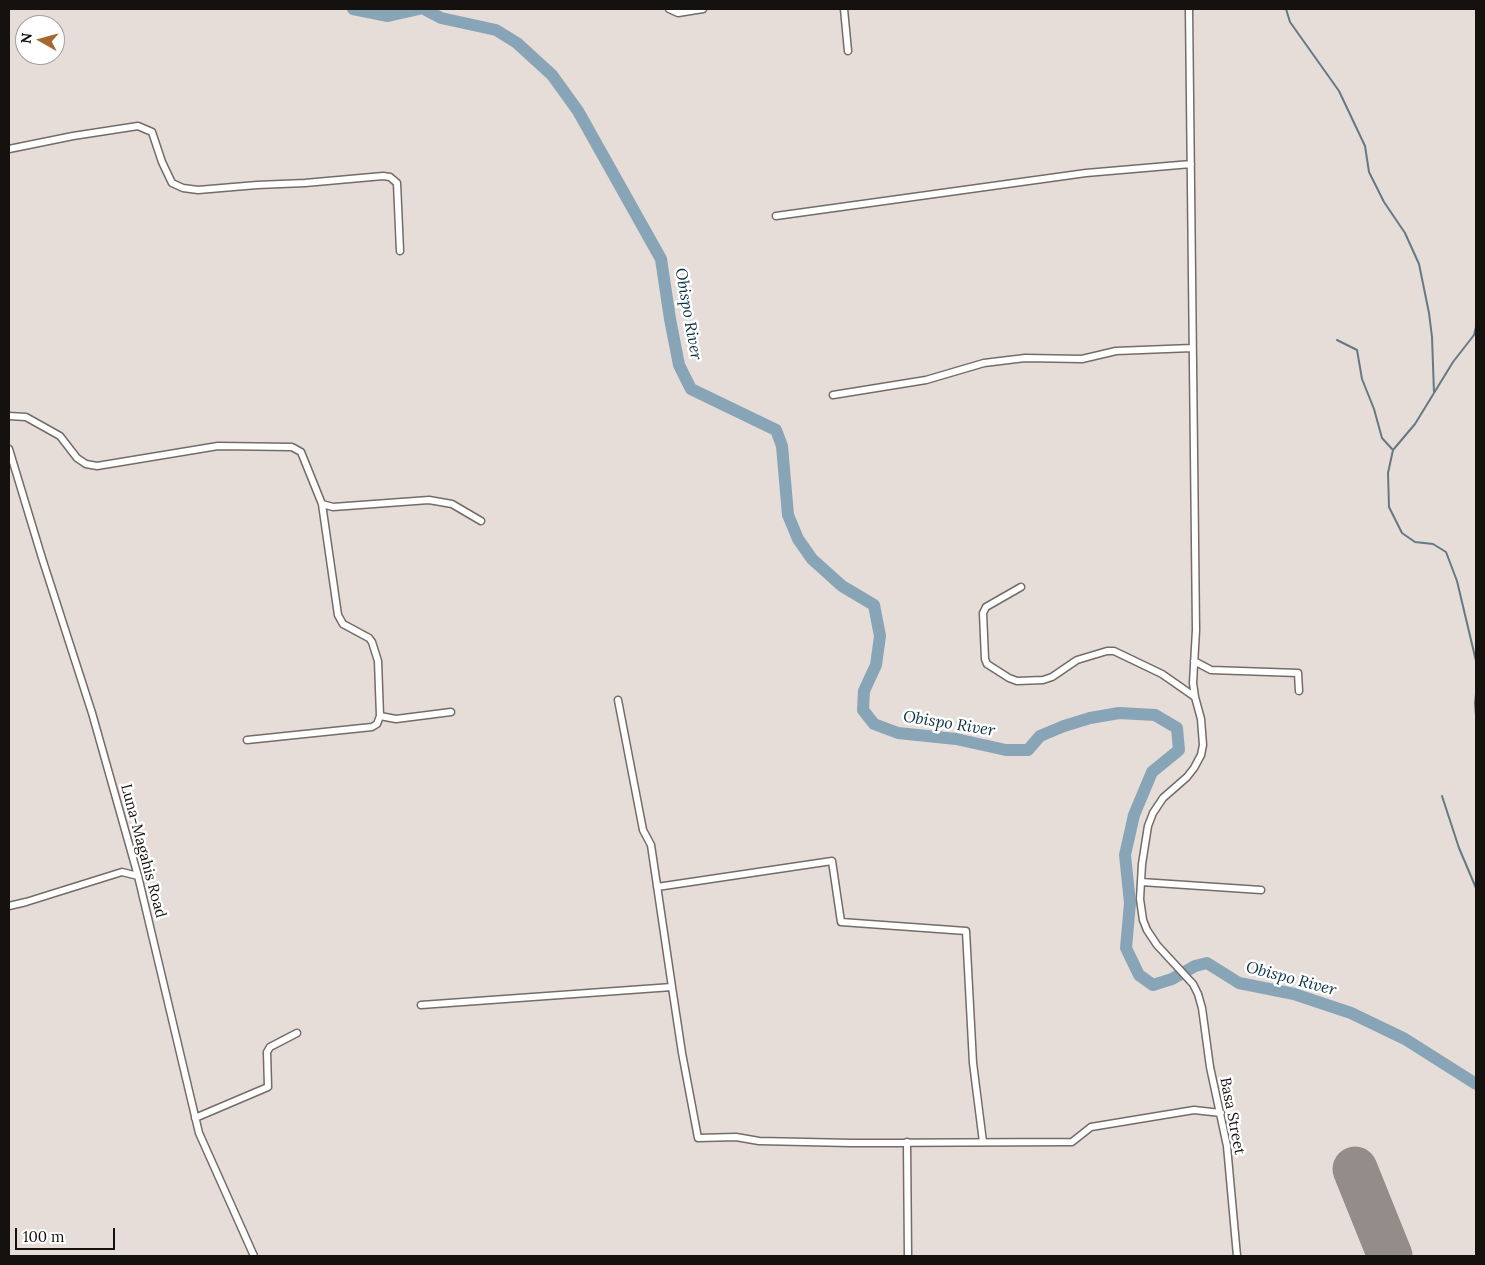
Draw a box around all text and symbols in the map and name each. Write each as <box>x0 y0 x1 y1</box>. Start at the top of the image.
north arrow <box>15 15 65 65</box>
text: N <box>17 32 36 45</box>
water label: Obispo River <box>670 267 706 361</box>
water label: Obispo River <box>902 707 996 741</box>
street label: Luna-Magahis Road <box>116 782 170 920</box>
water label: Obispo River <box>1244 958 1338 1000</box>
street label: Basa Street <box>1216 1076 1248 1156</box>
scale bar <box>18 1218 118 1250</box>
text: 100 m <box>23 1227 64 1246</box>

